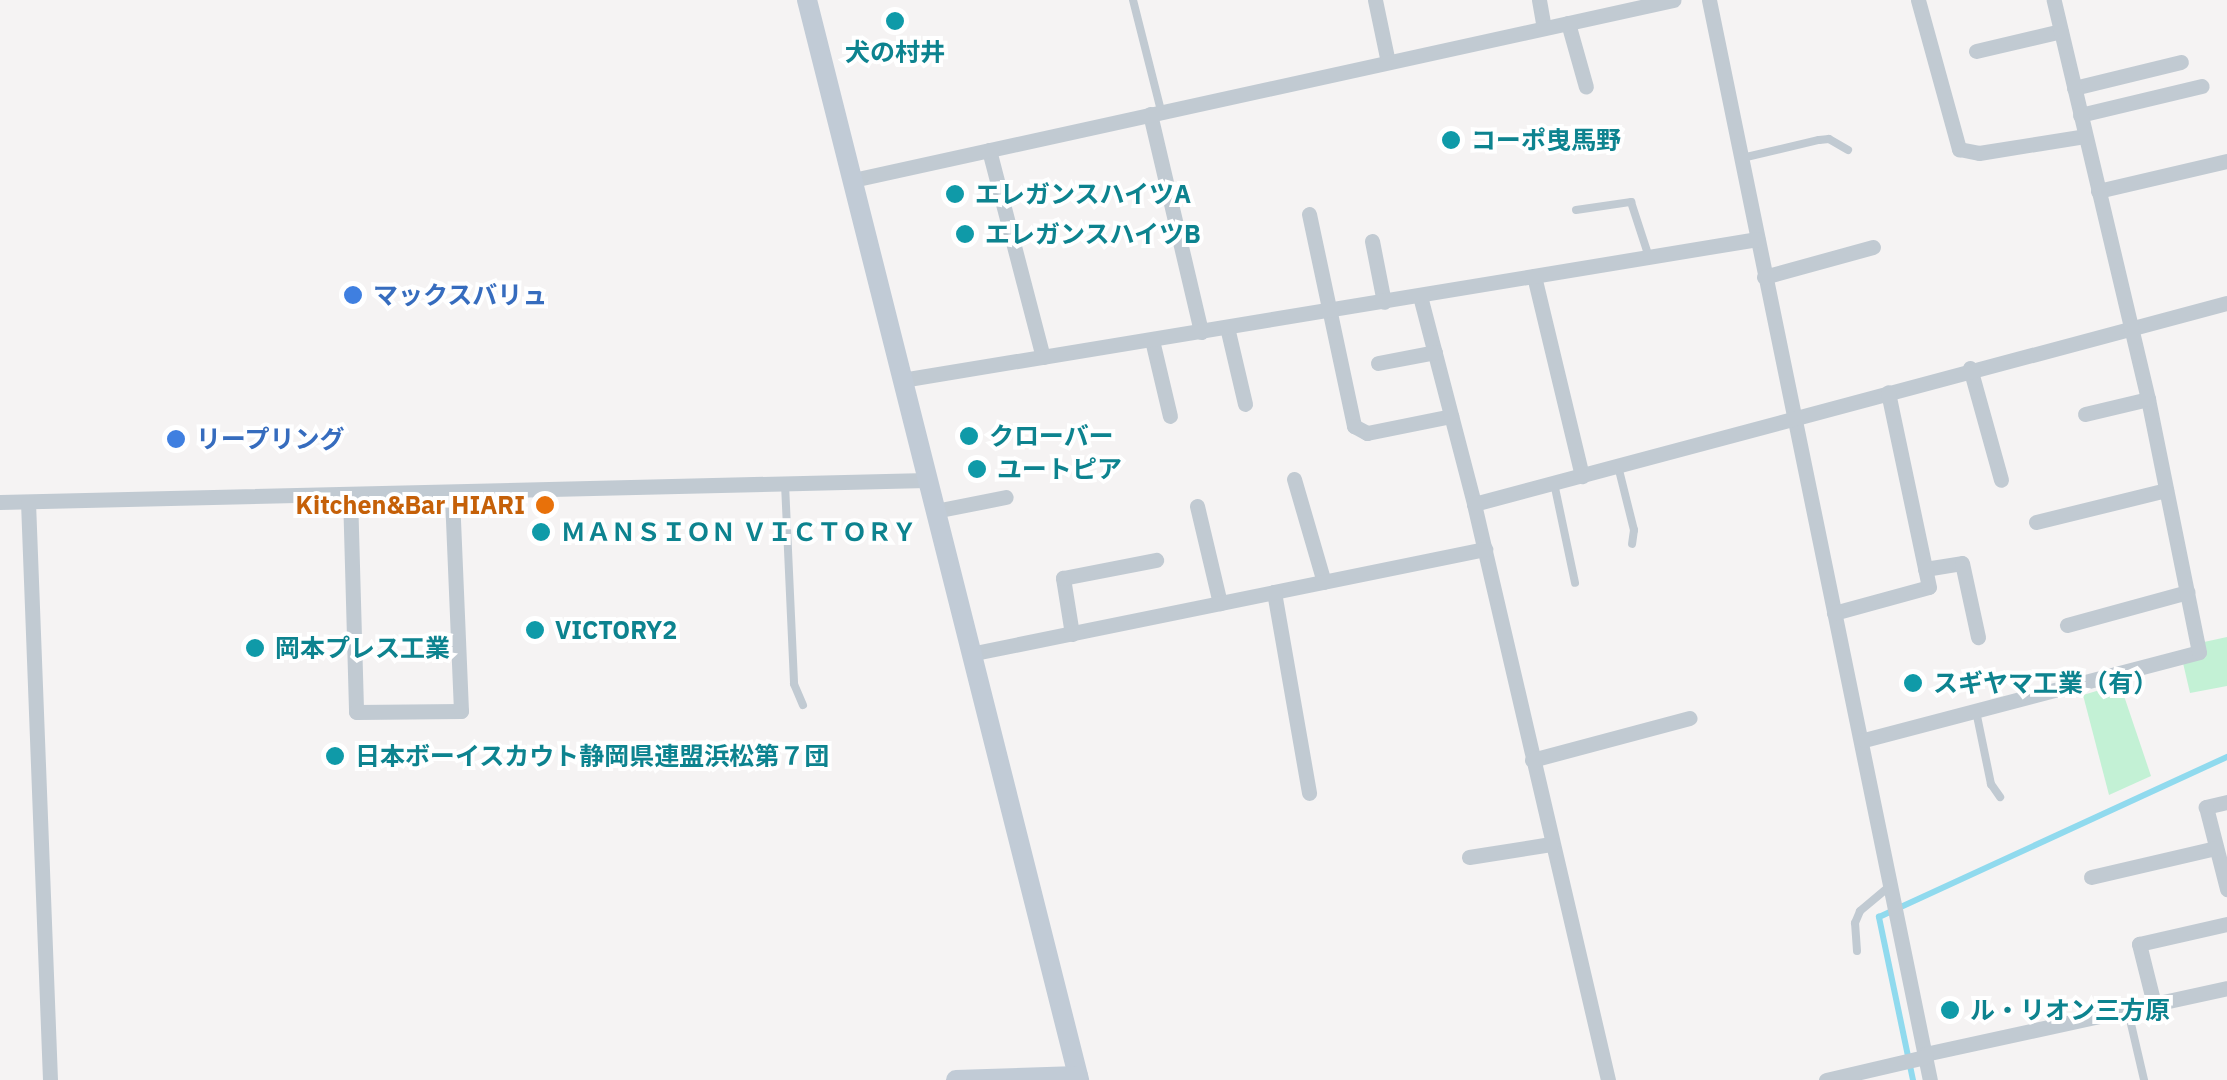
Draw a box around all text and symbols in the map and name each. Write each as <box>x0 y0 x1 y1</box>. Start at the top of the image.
marker: 犬の村井 <box>884 10 906 32</box>
place label: 犬の村井 <box>845 37 945 67</box>
place label: コーポ曳馬野 <box>1471 125 1621 155</box>
marker: コーポ曳馬野 <box>1440 129 1462 151</box>
place label: エレガンスハイツA <box>975 179 1192 209</box>
marker: エレガンスハイツA <box>944 183 966 205</box>
place label: エレガンスハイツB <box>985 219 1202 249</box>
marker: エレガンスハイツB <box>954 223 976 245</box>
place label: マックスバリュ <box>373 280 548 310</box>
marker: マックスバリュ <box>342 284 364 306</box>
place label: クローバー <box>989 421 1114 451</box>
place label: リープリング <box>196 424 346 454</box>
marker: クローバー <box>958 425 980 447</box>
marker: リープリング <box>165 428 187 450</box>
place label: ユートピア <box>997 454 1122 484</box>
marker: ユートピア <box>966 458 988 480</box>
place label: Kitchen&Bar HIARI <box>296 490 525 520</box>
marker: Kitchen&Bar HIARI <box>534 494 556 516</box>
place label: ＭＡＮＳＩＯＮ ＶＩＣＴＯＲＹ <box>561 517 917 547</box>
marker: ＭＡＮＳＩＯＮ ＶＩＣＴＯＲＹ <box>530 521 552 543</box>
place label: VICTORY2 <box>555 615 677 645</box>
marker: VICTORY2 <box>524 619 546 641</box>
place label: 岡本プレス工業 <box>275 633 450 663</box>
marker: 岡本プレス工業 <box>244 637 266 659</box>
place label: スギヤマ工業（有） <box>1933 668 2158 698</box>
marker: スギヤマ工業（有） <box>1902 672 1924 694</box>
place label: 日本ボーイスカウト静岡県連盟浜松第７団 <box>355 741 830 771</box>
marker: 日本ボーイスカウト静岡県連盟浜松第７団 <box>324 745 346 767</box>
place label: ル・リオン三方原 <box>1970 995 2170 1025</box>
marker: ル・リオン三方原 <box>1939 999 1961 1021</box>

